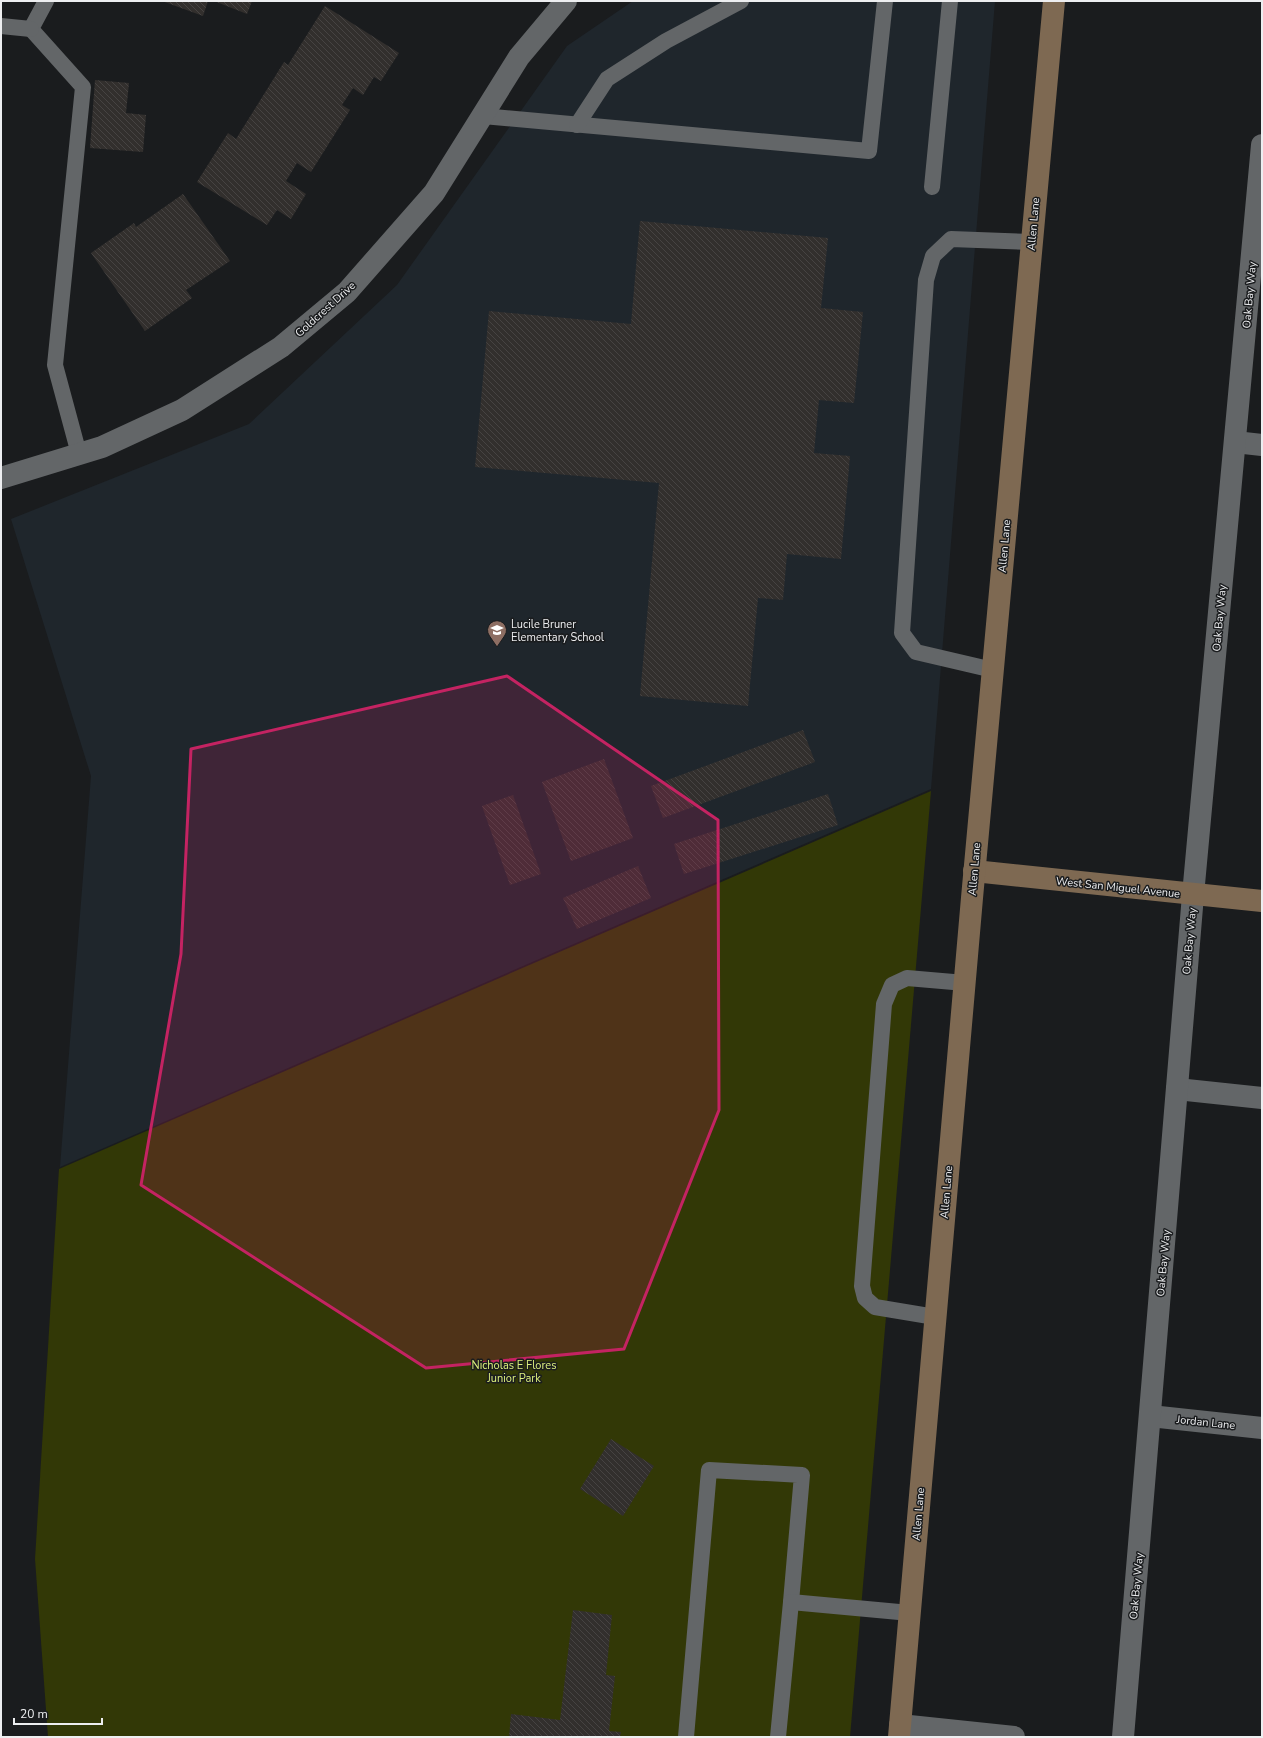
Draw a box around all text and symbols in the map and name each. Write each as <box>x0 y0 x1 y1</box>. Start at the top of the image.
street label: Allen Lane <box>1024 197 1043 251</box>
street label: Oak Bay Way <box>1239 261 1260 329</box>
street label: Goldcrest Drive <box>292 278 359 341</box>
street label: Allen Lane <box>995 519 1014 573</box>
street label: Oak Bay Way <box>1209 584 1230 652</box>
place label: Lucile Bruner Elementary School <box>511 617 605 645</box>
school or university icon: Lucile Bruner Elementary School <box>486 619 508 647</box>
street label: Allen Lane <box>965 842 984 896</box>
street label: West San Miguel Avenue <box>1055 874 1181 901</box>
street label: Oak Bay Way <box>1179 907 1200 975</box>
street label: Allen Lane <box>937 1165 956 1219</box>
street label: Oak Bay Way <box>1153 1229 1174 1297</box>
park label: Nicholas E Flores Junior Park <box>472 1358 556 1386</box>
street label: Jordan Lane <box>1175 1412 1236 1433</box>
street label: Allen Lane <box>909 1487 928 1541</box>
street label: Oak Bay Way <box>1126 1552 1147 1620</box>
scale bar <box>14 1700 102 1726</box>
text: 20 m <box>20 1706 48 1722</box>

